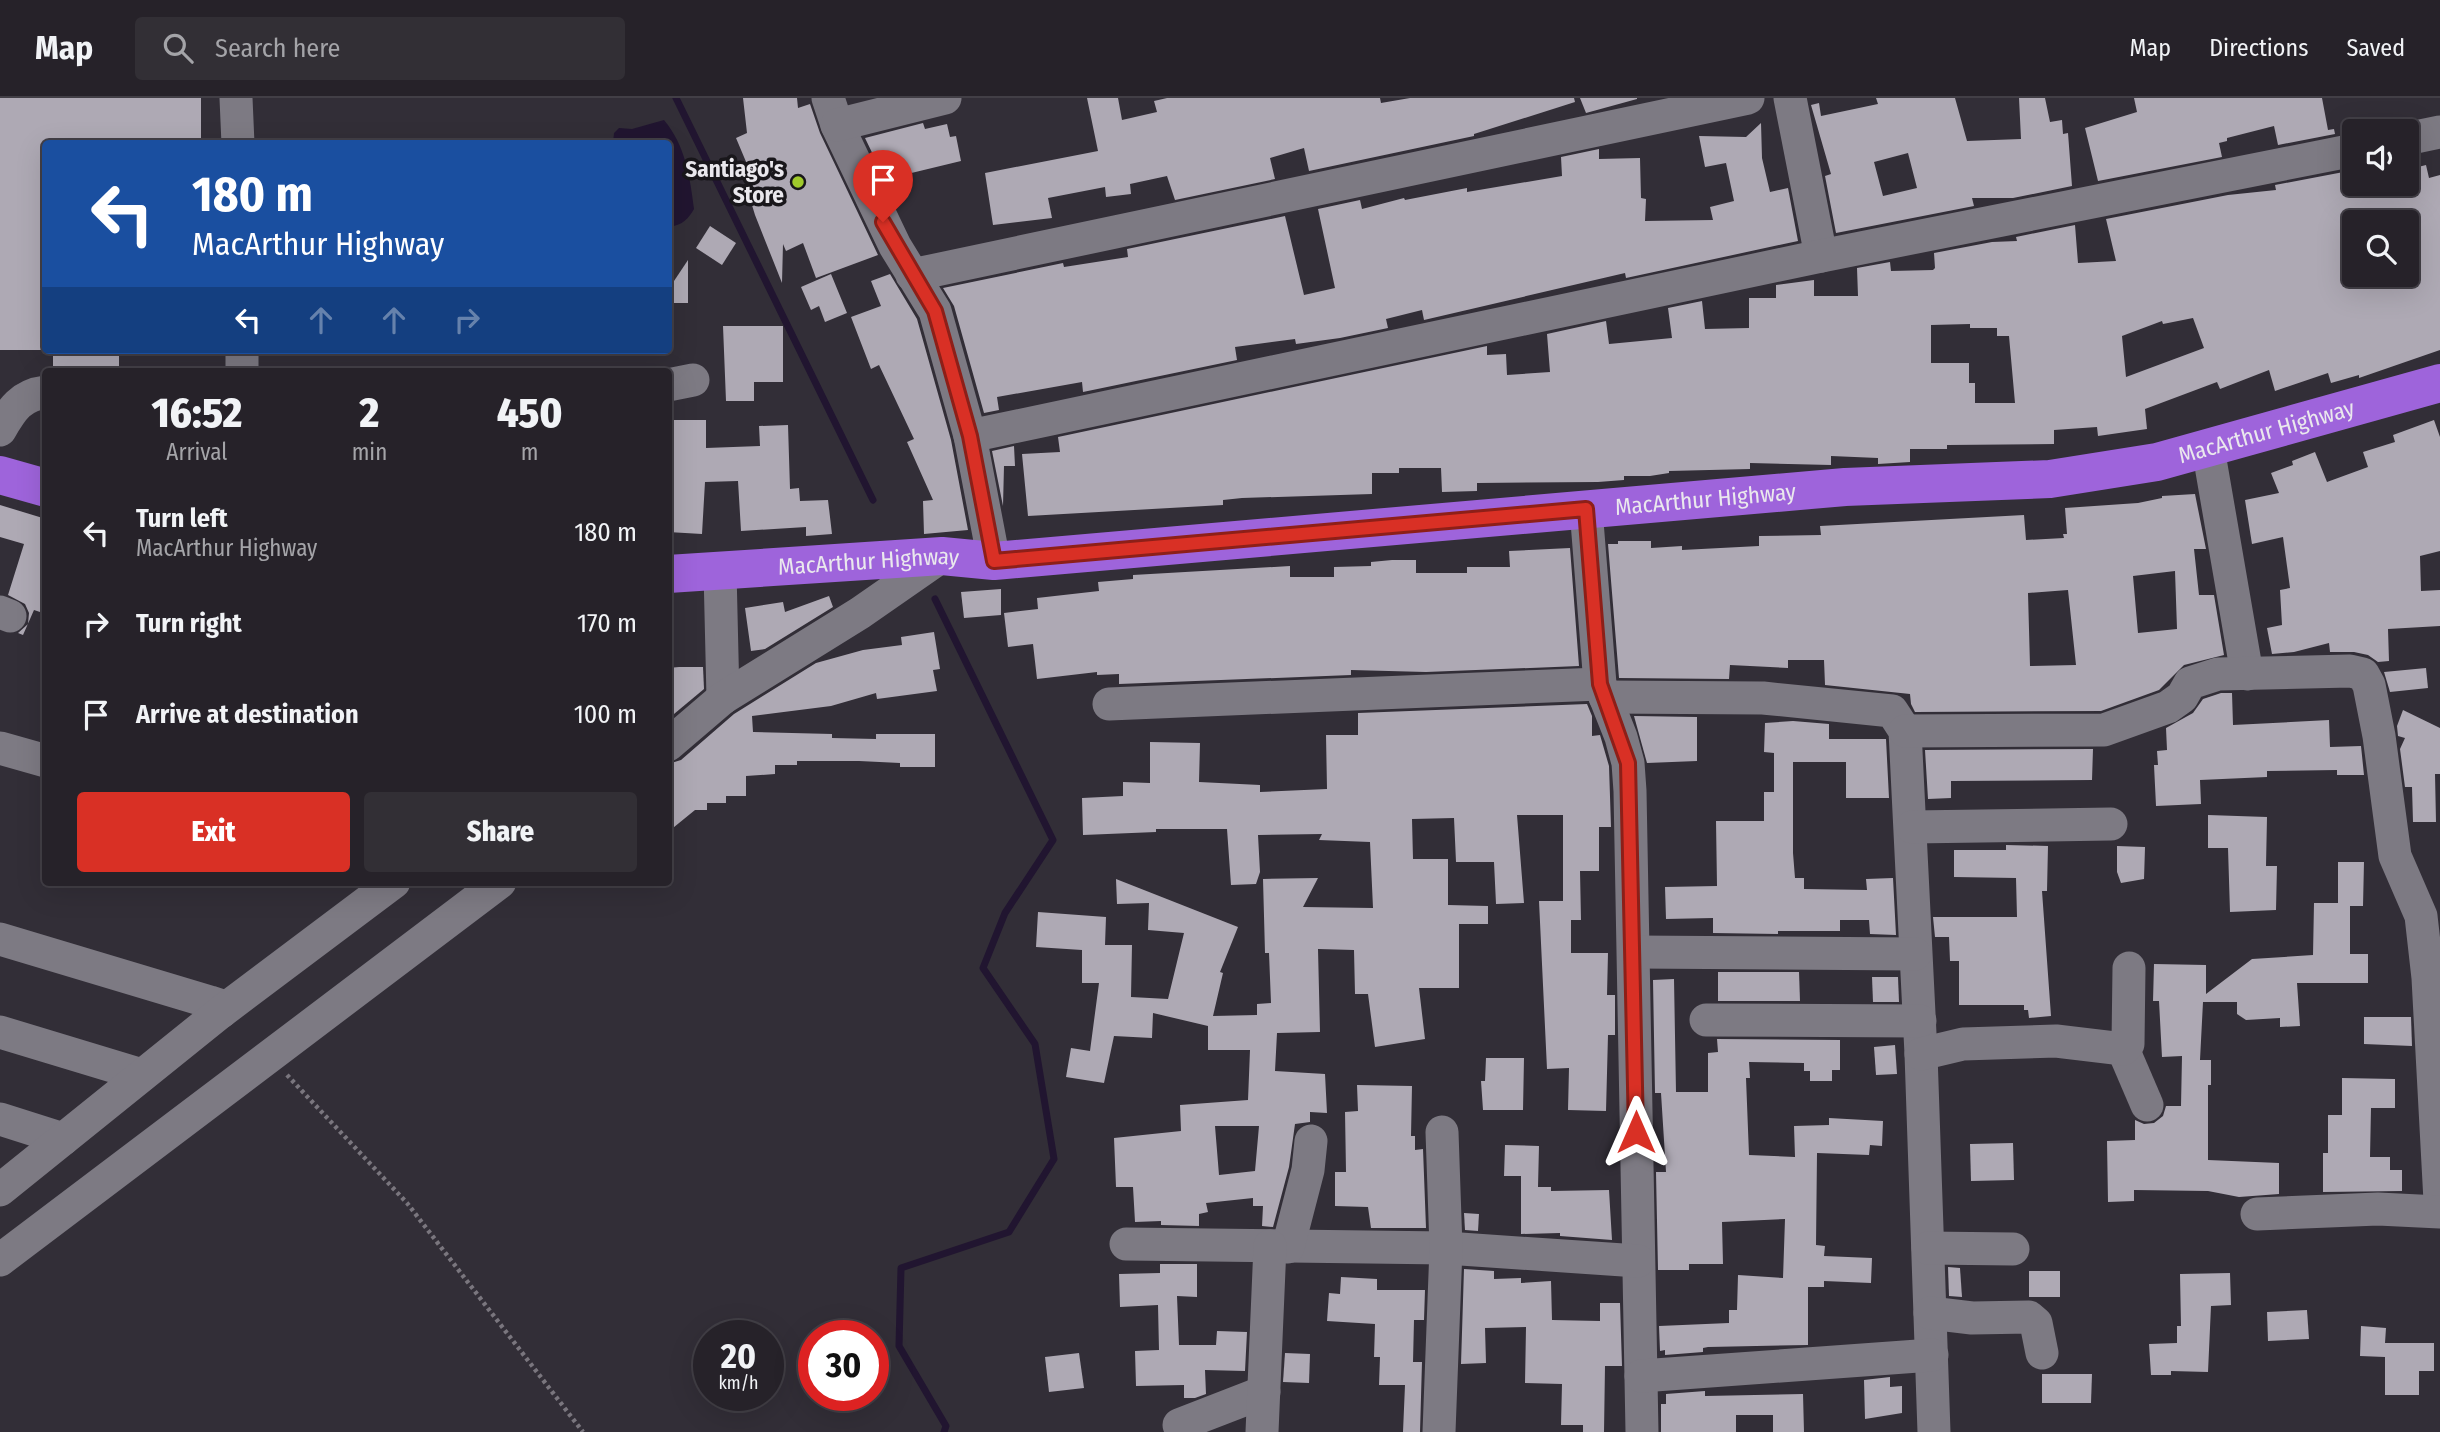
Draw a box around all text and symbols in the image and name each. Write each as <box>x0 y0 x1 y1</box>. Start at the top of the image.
search box <box>135 17 625 80</box>
text: Map <box>35 28 93 68</box>
icon: search <box>159 29 197 67</box>
text: Search here <box>215 33 340 64</box>
text: Map <box>2130 34 2171 62</box>
text: Directions <box>2209 34 2308 62</box>
text: Saved <box>2346 34 2405 62</box>
map controls <box>2342 119 2419 287</box>
button: sound <box>2342 119 2419 196</box>
pin <box>853 150 913 222</box>
place label: Santiago's Store <box>685 155 784 209</box>
icon: arrive <box>864 161 902 199</box>
text: 180 m <box>192 165 313 224</box>
icon: left <box>77 168 168 259</box>
marker: Santiago's Store <box>790 174 806 190</box>
button: search <box>2342 210 2419 287</box>
text: MacArthur Highway <box>192 225 444 263</box>
icon: left <box>229 301 267 339</box>
icon: ahead <box>302 301 340 339</box>
icon: ahead <box>375 301 413 339</box>
icon: right <box>448 301 486 339</box>
text: 16:52 <box>151 388 242 438</box>
text: 2 <box>360 388 379 438</box>
text: 450 <box>497 388 563 438</box>
street label: MacArthur Highway <box>2175 393 2358 469</box>
text: Arrival <box>166 438 227 466</box>
text: min <box>352 438 387 466</box>
text: m <box>521 438 538 466</box>
street label: MacArthur Highway <box>1614 477 1798 521</box>
text: Turn left <box>136 503 228 534</box>
icon: left <box>77 514 115 552</box>
text: 180 m <box>574 517 637 548</box>
text: MacArthur Highway <box>136 534 317 562</box>
street label: MacArthur Highway <box>777 542 961 581</box>
icon: right <box>77 605 115 643</box>
text: Turn right <box>136 608 242 639</box>
text: 170 m <box>577 608 637 639</box>
icon: arrive <box>77 696 115 734</box>
text: Arrive at destination <box>136 699 359 730</box>
text: 100 m <box>574 699 637 730</box>
button: Exit <box>77 792 350 872</box>
button: Share <box>364 792 637 872</box>
position arrow <box>1599 1095 1673 1169</box>
speed limit sign: 30 <box>798 1320 889 1411</box>
text: 20 <box>721 1335 756 1377</box>
text: km/h <box>718 1372 759 1394</box>

